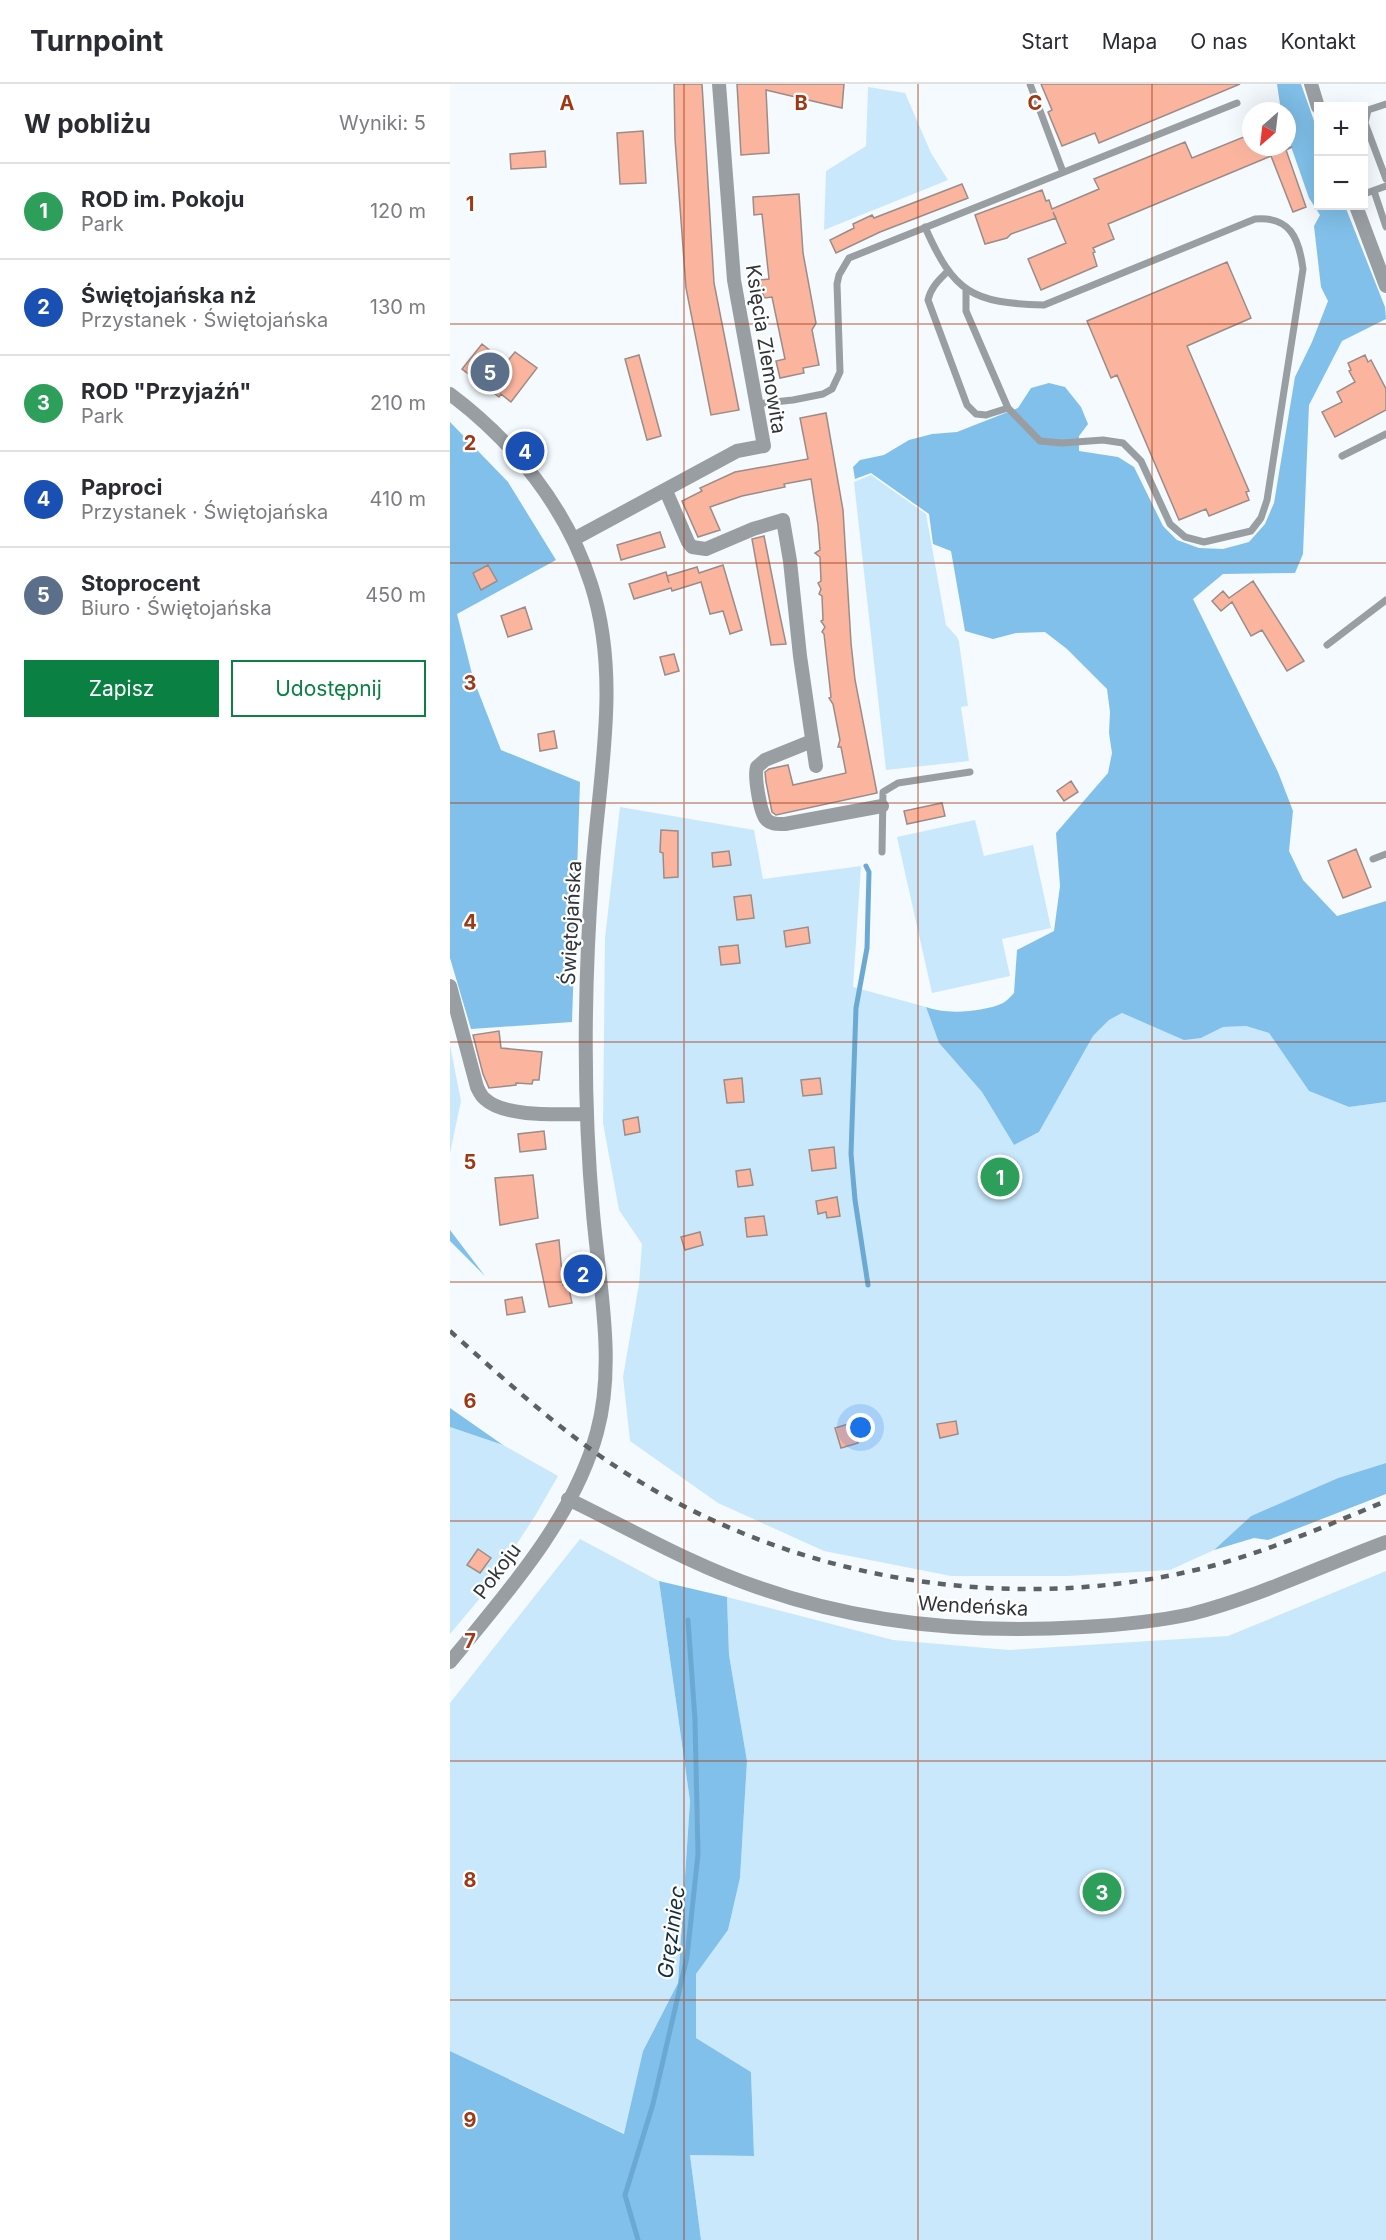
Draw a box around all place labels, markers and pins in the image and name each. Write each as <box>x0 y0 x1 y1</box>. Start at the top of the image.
pin: 5 <box>470 350 510 394</box>
pin: 4 <box>506 428 544 473</box>
pin: 1 <box>980 1154 1020 1200</box>
pin: 2 <box>564 1252 602 1296</box>
pin: 3 <box>1082 1870 1122 1914</box>

